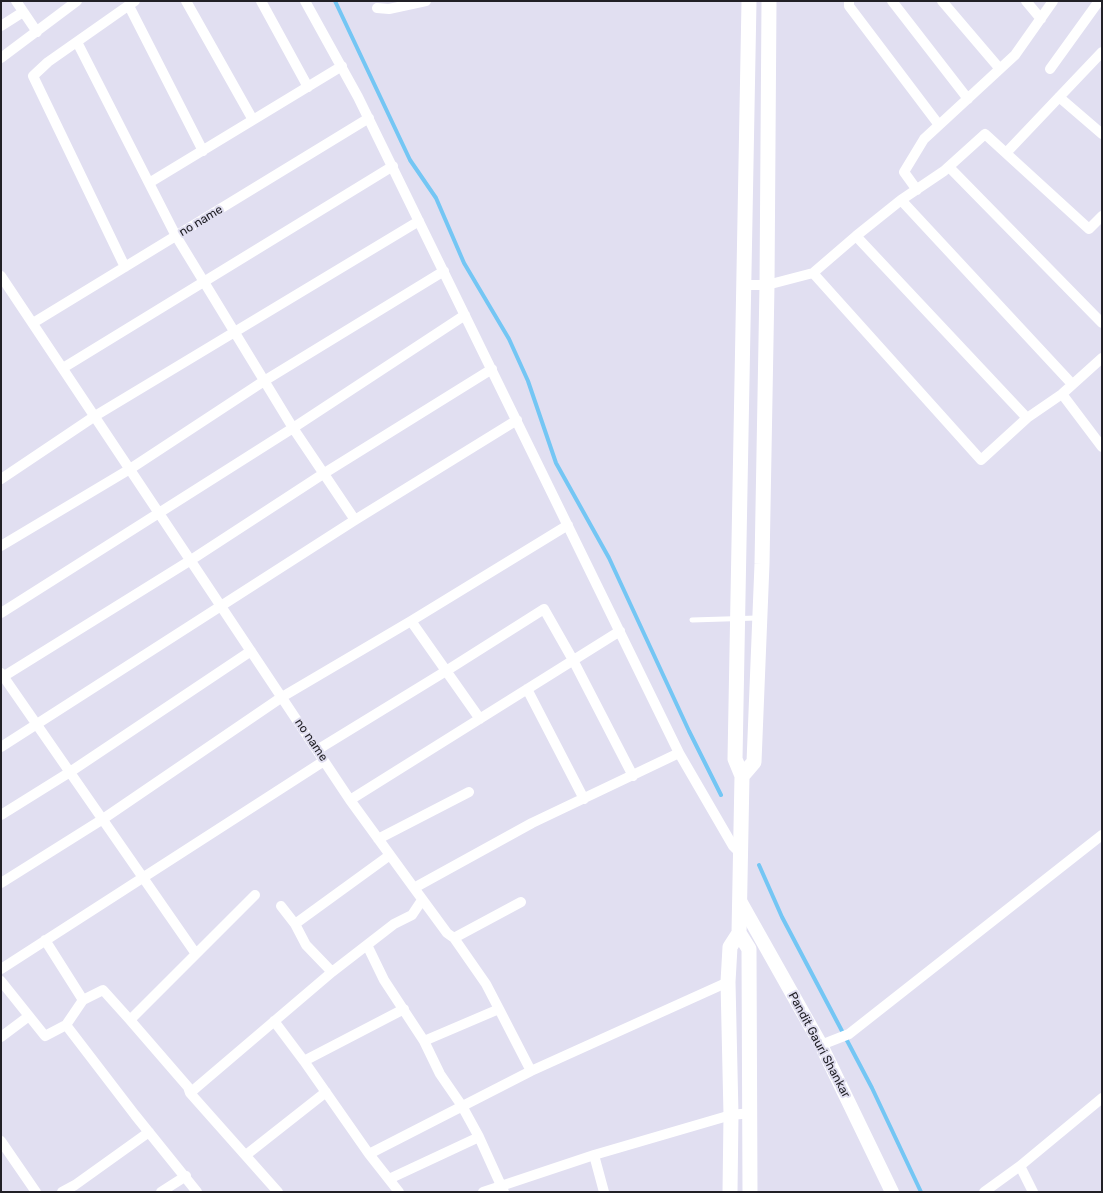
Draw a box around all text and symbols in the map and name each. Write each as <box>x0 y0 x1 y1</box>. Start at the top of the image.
street label: no name <box>177 202 225 240</box>
street label: no name <box>292 716 330 764</box>
street label: Pandit Gauri Shankar <box>785 990 853 1100</box>

